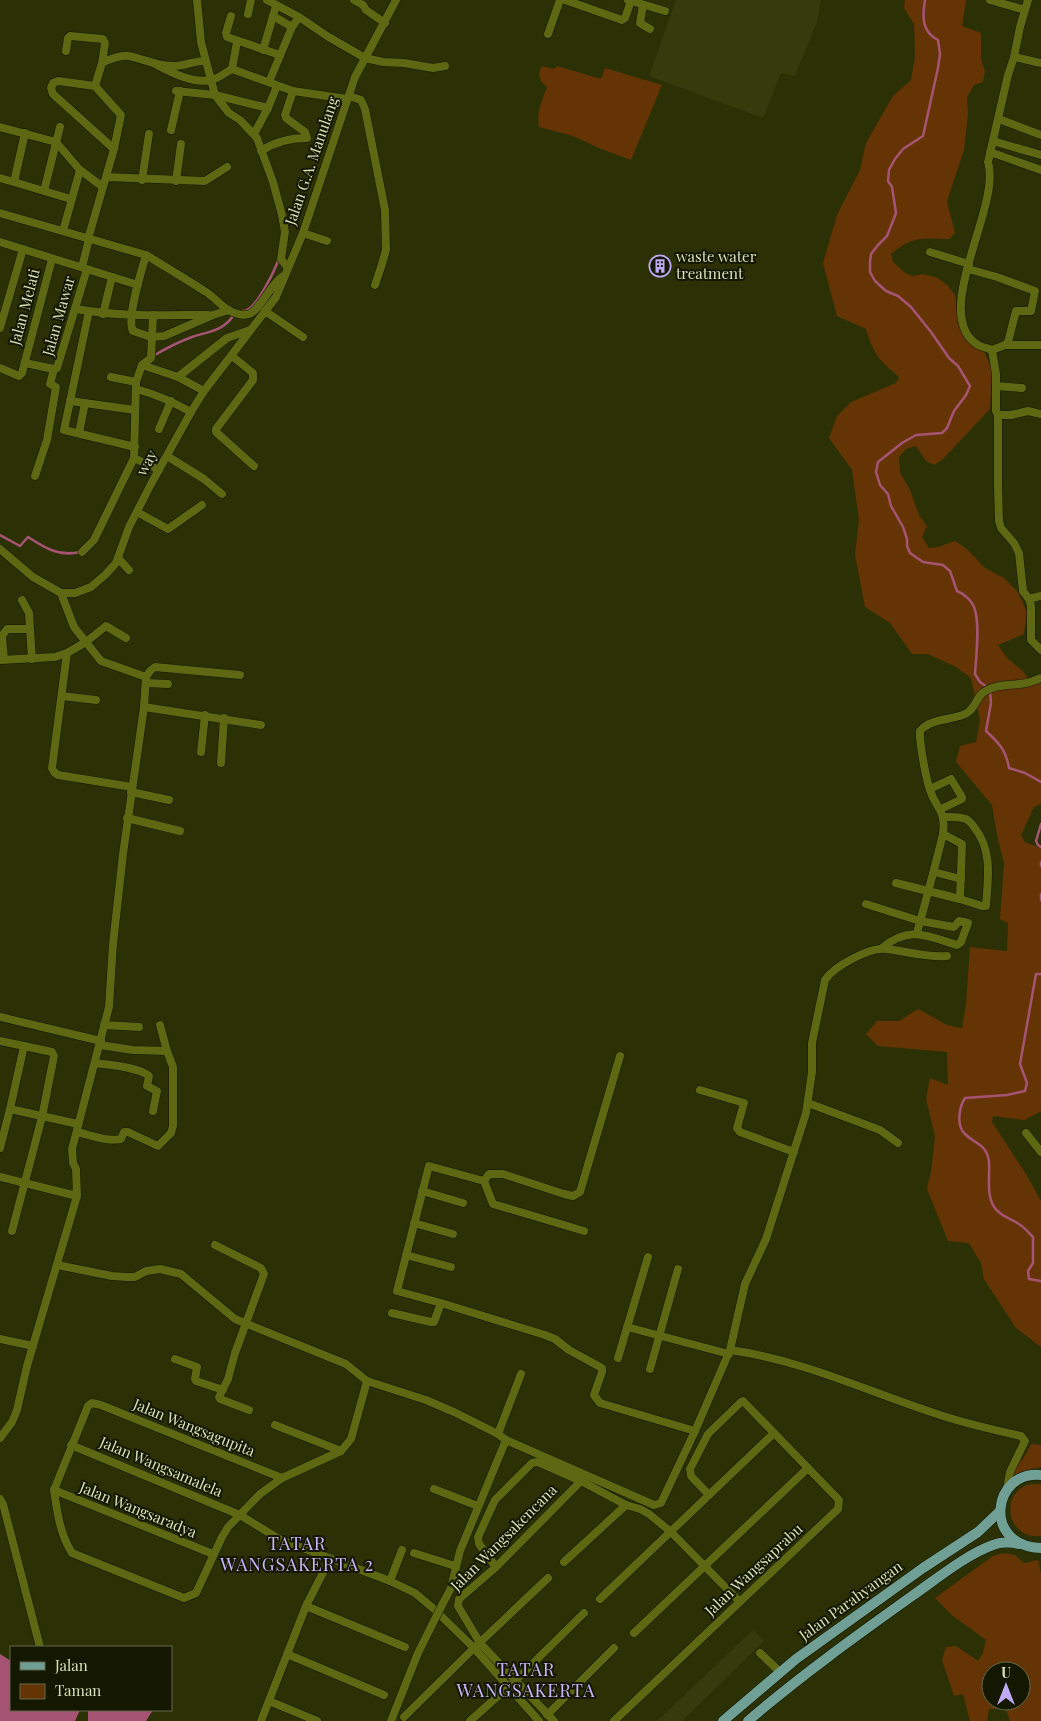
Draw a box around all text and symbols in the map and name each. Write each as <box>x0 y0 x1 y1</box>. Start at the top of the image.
street label: Jalan G.A. Manulang <box>279 94 342 228</box>
place label: waste water treatment <box>676 246 757 283</box>
building icon: waste water treatment <box>648 254 672 278</box>
street label: Jalan Melati <box>4 266 44 348</box>
street label: Jalan Mawar <box>37 273 79 359</box>
street label: way <box>131 446 161 479</box>
street label: Jalan Wangsagupita <box>130 1393 259 1461</box>
street label: Jalan Wangsamalela <box>96 1431 226 1501</box>
street label: Jalan Wangsaradya <box>76 1476 201 1542</box>
street label: Jalan Wangsakencana <box>445 1479 561 1596</box>
street label: Jalan Wangsaprabu <box>699 1518 807 1621</box>
district label: TATAR WANGSAKERTA 2 <box>219 1531 374 1576</box>
street label: Jalan Parahyangan <box>794 1556 906 1645</box>
legend <box>10 1646 172 1711</box>
text: Jalan <box>54 1655 88 1675</box>
district label: TATAR WANGSAKERTA <box>455 1657 596 1702</box>
north arrow <box>981 1661 1031 1711</box>
text: U <box>1001 1663 1011 1682</box>
text: Taman <box>55 1680 101 1700</box>

